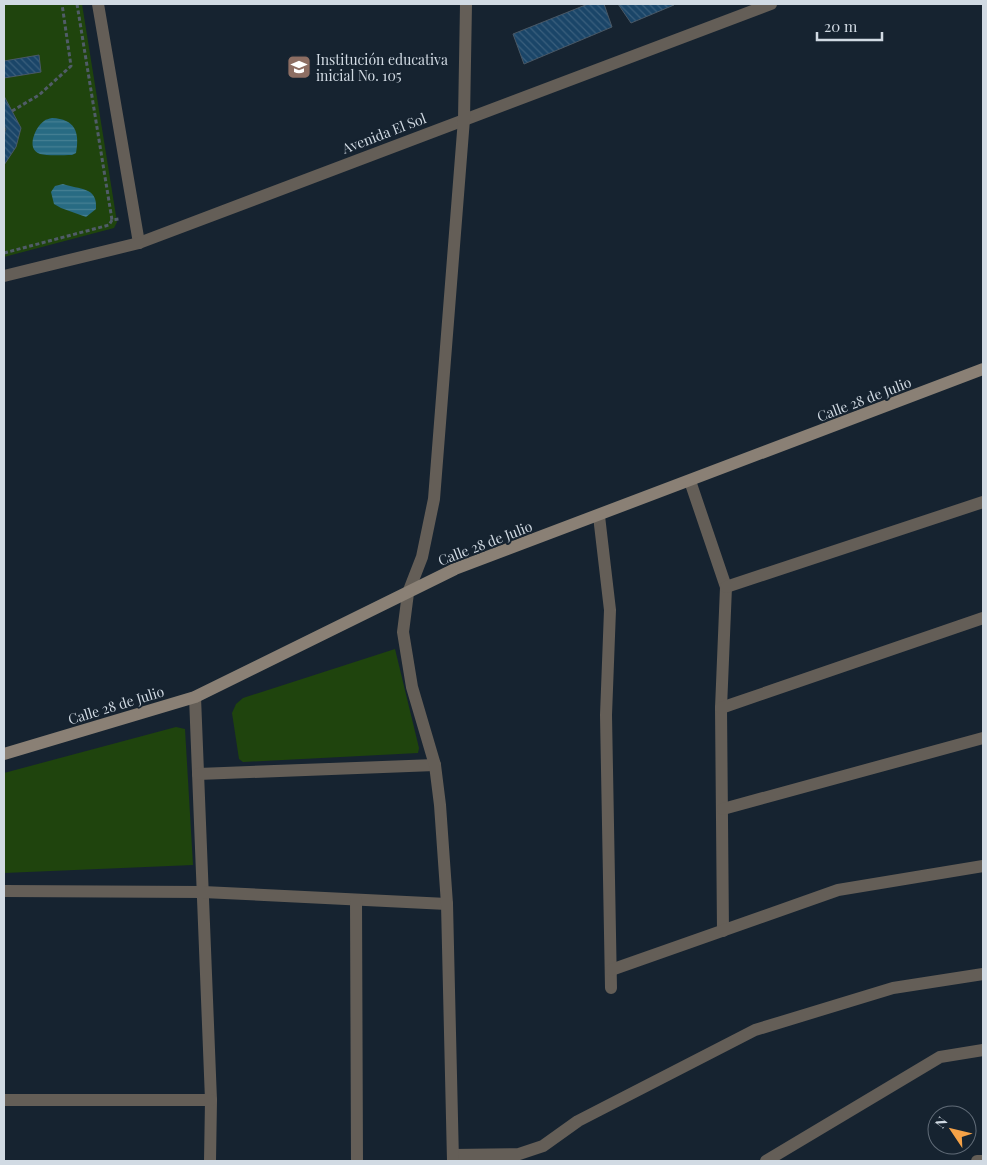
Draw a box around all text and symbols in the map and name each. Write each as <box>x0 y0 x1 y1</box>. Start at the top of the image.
scale bar <box>817 10 882 42</box>
text: 20 m <box>824 16 858 36</box>
place label: Institución educativa inicial No. 105 <box>316 50 448 85</box>
school or university icon: Institución educativa inicial No. 105 <box>286 54 312 80</box>
street label: Avenida El Sol <box>338 108 429 158</box>
street label: Calle 28 de Julio <box>814 372 914 426</box>
street label: Calle 28 de Julio <box>435 516 535 570</box>
street label: Calle 28 de Julio <box>66 681 167 729</box>
north arrow <box>927 1105 977 1155</box>
text: N <box>930 1113 952 1132</box>

